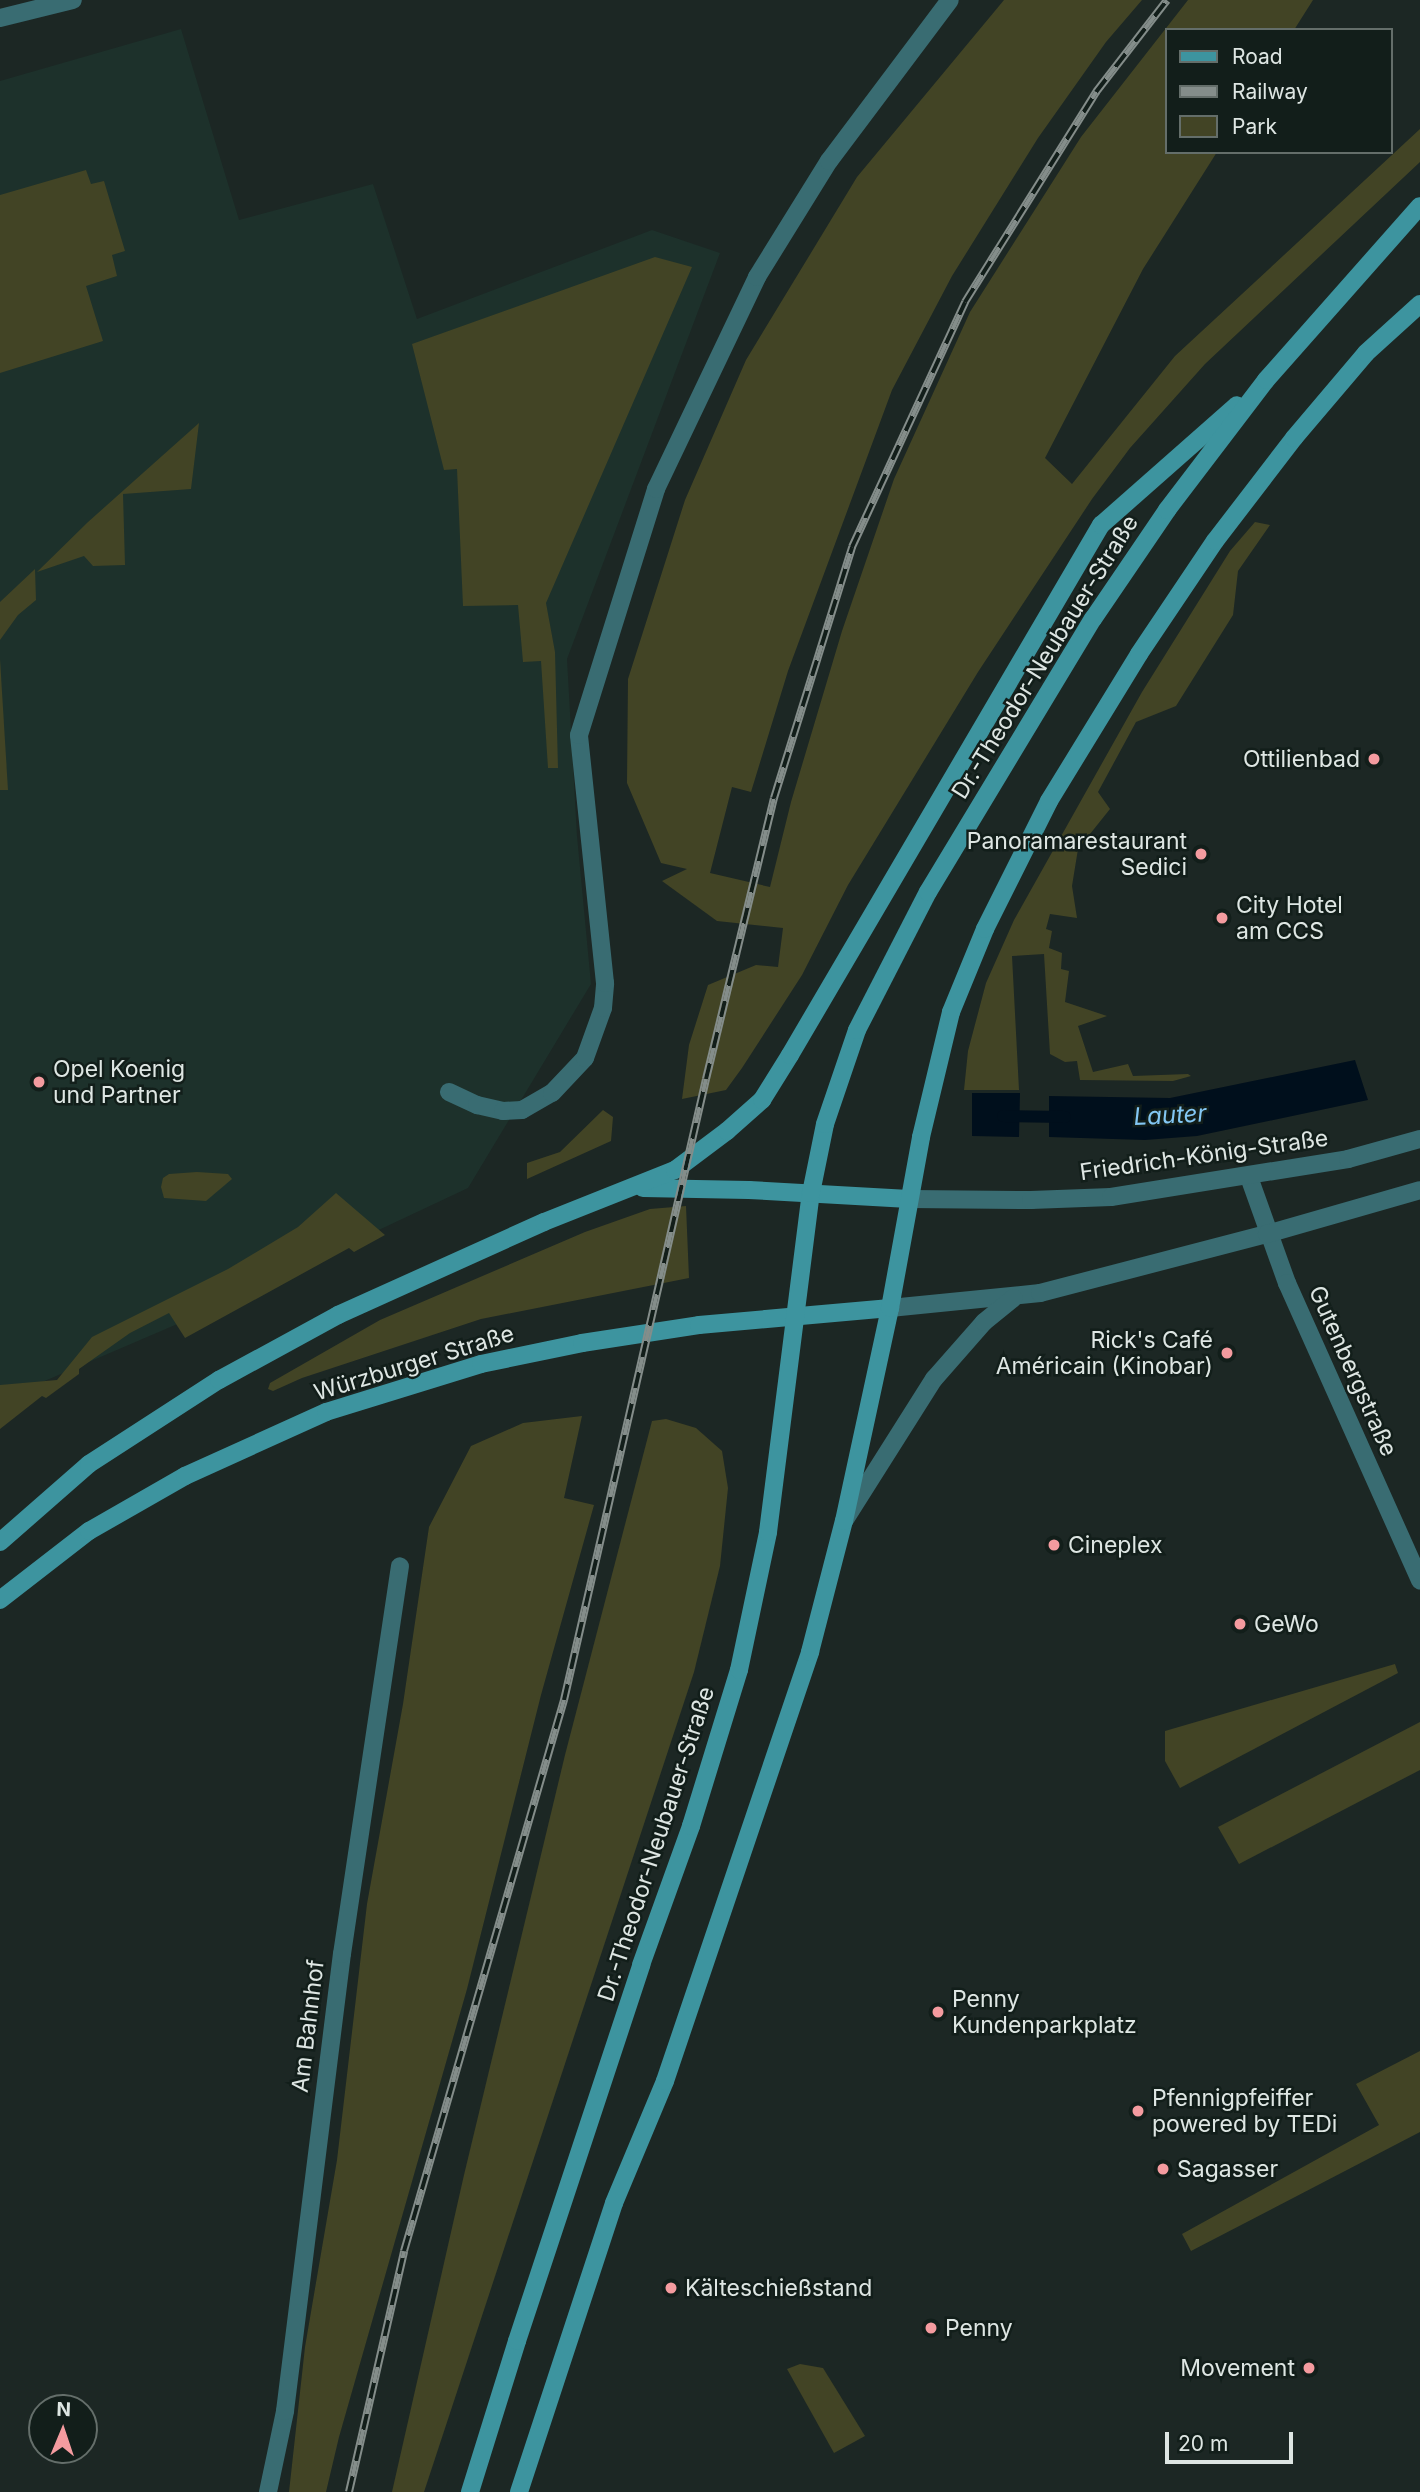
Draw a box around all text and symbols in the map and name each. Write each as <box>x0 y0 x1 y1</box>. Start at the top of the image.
legend <box>1164 28 1392 154</box>
text: Road <box>1232 44 1283 69</box>
text: Railway <box>1232 79 1308 104</box>
text: Park <box>1232 114 1277 139</box>
street label: Dr.-Theodor-Neubauer-Straße <box>946 510 1144 804</box>
place label: Ottilienbad <box>1243 745 1360 773</box>
marker: Ottilienbad <box>1366 751 1382 767</box>
place label: Panoramarestaurant Sedici <box>967 827 1187 881</box>
marker: Panoramarestaurant Sedici <box>1193 846 1209 862</box>
place label: City Hotel am CCS <box>1236 891 1343 945</box>
marker: City Hotel am CCS <box>1214 910 1230 926</box>
place label: Opel Koenig und Partner <box>53 1055 185 1109</box>
marker: Opel Koenig und Partner <box>31 1074 47 1090</box>
water label: Lauter <box>1133 1099 1207 1131</box>
street label: Friedrich-König-Straße <box>1078 1124 1330 1186</box>
street label: Gutenbergstraße <box>1303 1281 1403 1461</box>
street label: Würzburger Straße <box>311 1319 517 1407</box>
place label: Rick's Café Américain (Kinobar) <box>996 1326 1213 1380</box>
marker: Rick's Café Américain (Kinobar) <box>1219 1345 1235 1361</box>
place label: Cineplex <box>1068 1531 1162 1559</box>
marker: Cineplex <box>1046 1537 1062 1553</box>
place label: GeWo <box>1254 1610 1319 1638</box>
marker: GeWo <box>1232 1616 1248 1632</box>
street label: Dr.-Theodor-Neubauer-Straße <box>592 1683 720 2005</box>
street label: Am Bahnhof <box>286 1958 330 2094</box>
place label: Penny Kundenparkplatz <box>952 1985 1137 2039</box>
marker: Penny Kundenparkplatz <box>930 2004 946 2020</box>
place label: Pfennigpfeiffer powered by TEDi <box>1152 2084 1337 2138</box>
marker: Pfennigpfeiffer powered by TEDi <box>1130 2103 1146 2119</box>
place label: Sagasser <box>1177 2155 1278 2183</box>
marker: Sagasser <box>1155 2161 1171 2177</box>
place label: Kälteschießstand <box>685 2274 872 2302</box>
marker: Kälteschießstand <box>663 2280 679 2296</box>
place label: Penny <box>945 2314 1013 2342</box>
marker: Penny <box>923 2320 939 2336</box>
place label: Movement <box>1180 2354 1295 2382</box>
marker: Movement <box>1301 2360 1317 2376</box>
north arrow <box>28 2394 98 2464</box>
text: N <box>56 2398 71 2421</box>
scale bar <box>1168 2418 1296 2462</box>
text: 20 m <box>1178 2431 1228 2456</box>

